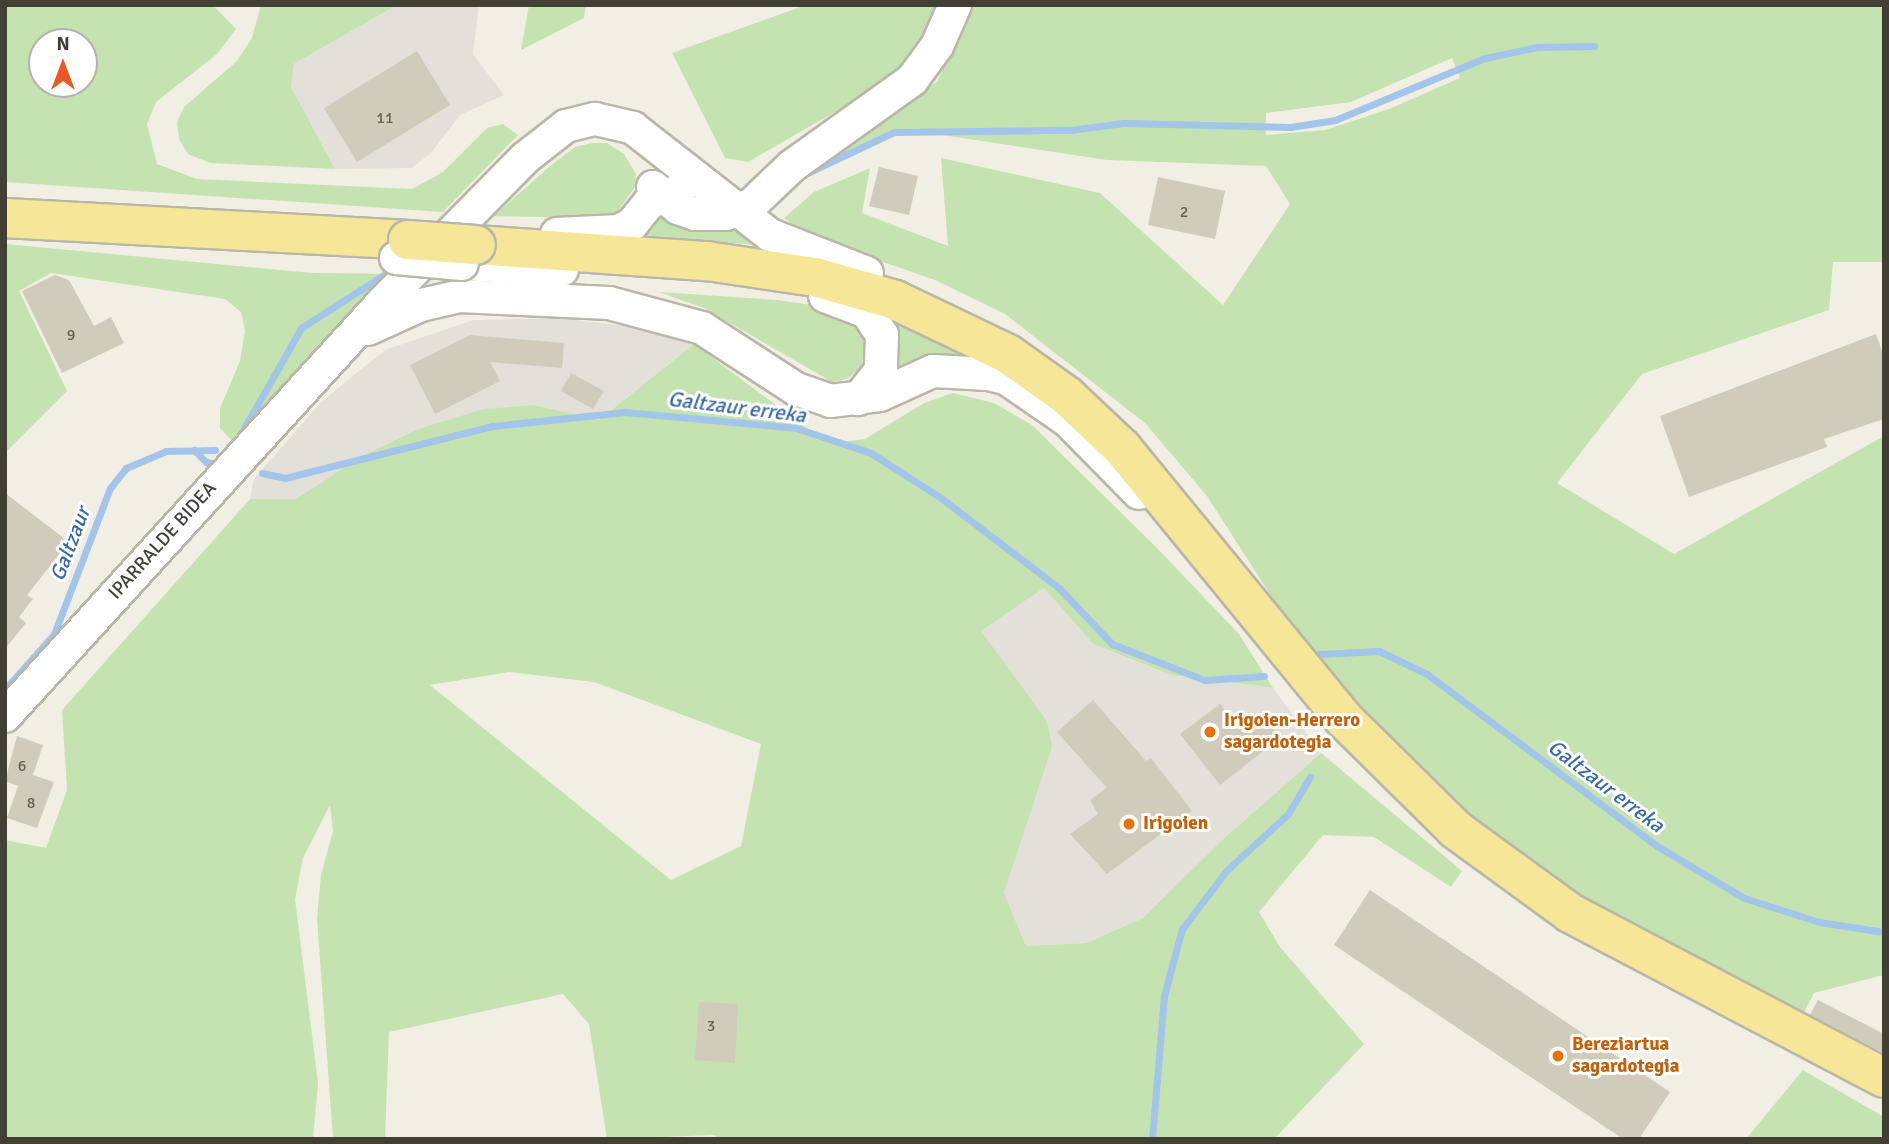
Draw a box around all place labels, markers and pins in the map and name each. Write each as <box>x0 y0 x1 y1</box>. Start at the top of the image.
place label: Irigoien-Herrero sagardotegia <box>1224 710 1360 754</box>
marker: Irigoien-Herrero sagardotegia <box>1202 724 1218 740</box>
place label: Irigoien <box>1143 813 1208 835</box>
marker: Irigoien <box>1121 816 1137 832</box>
place label: Bereziartua sagardotegia <box>1572 1034 1679 1078</box>
marker: Bereziartua sagardotegia <box>1550 1048 1566 1064</box>

